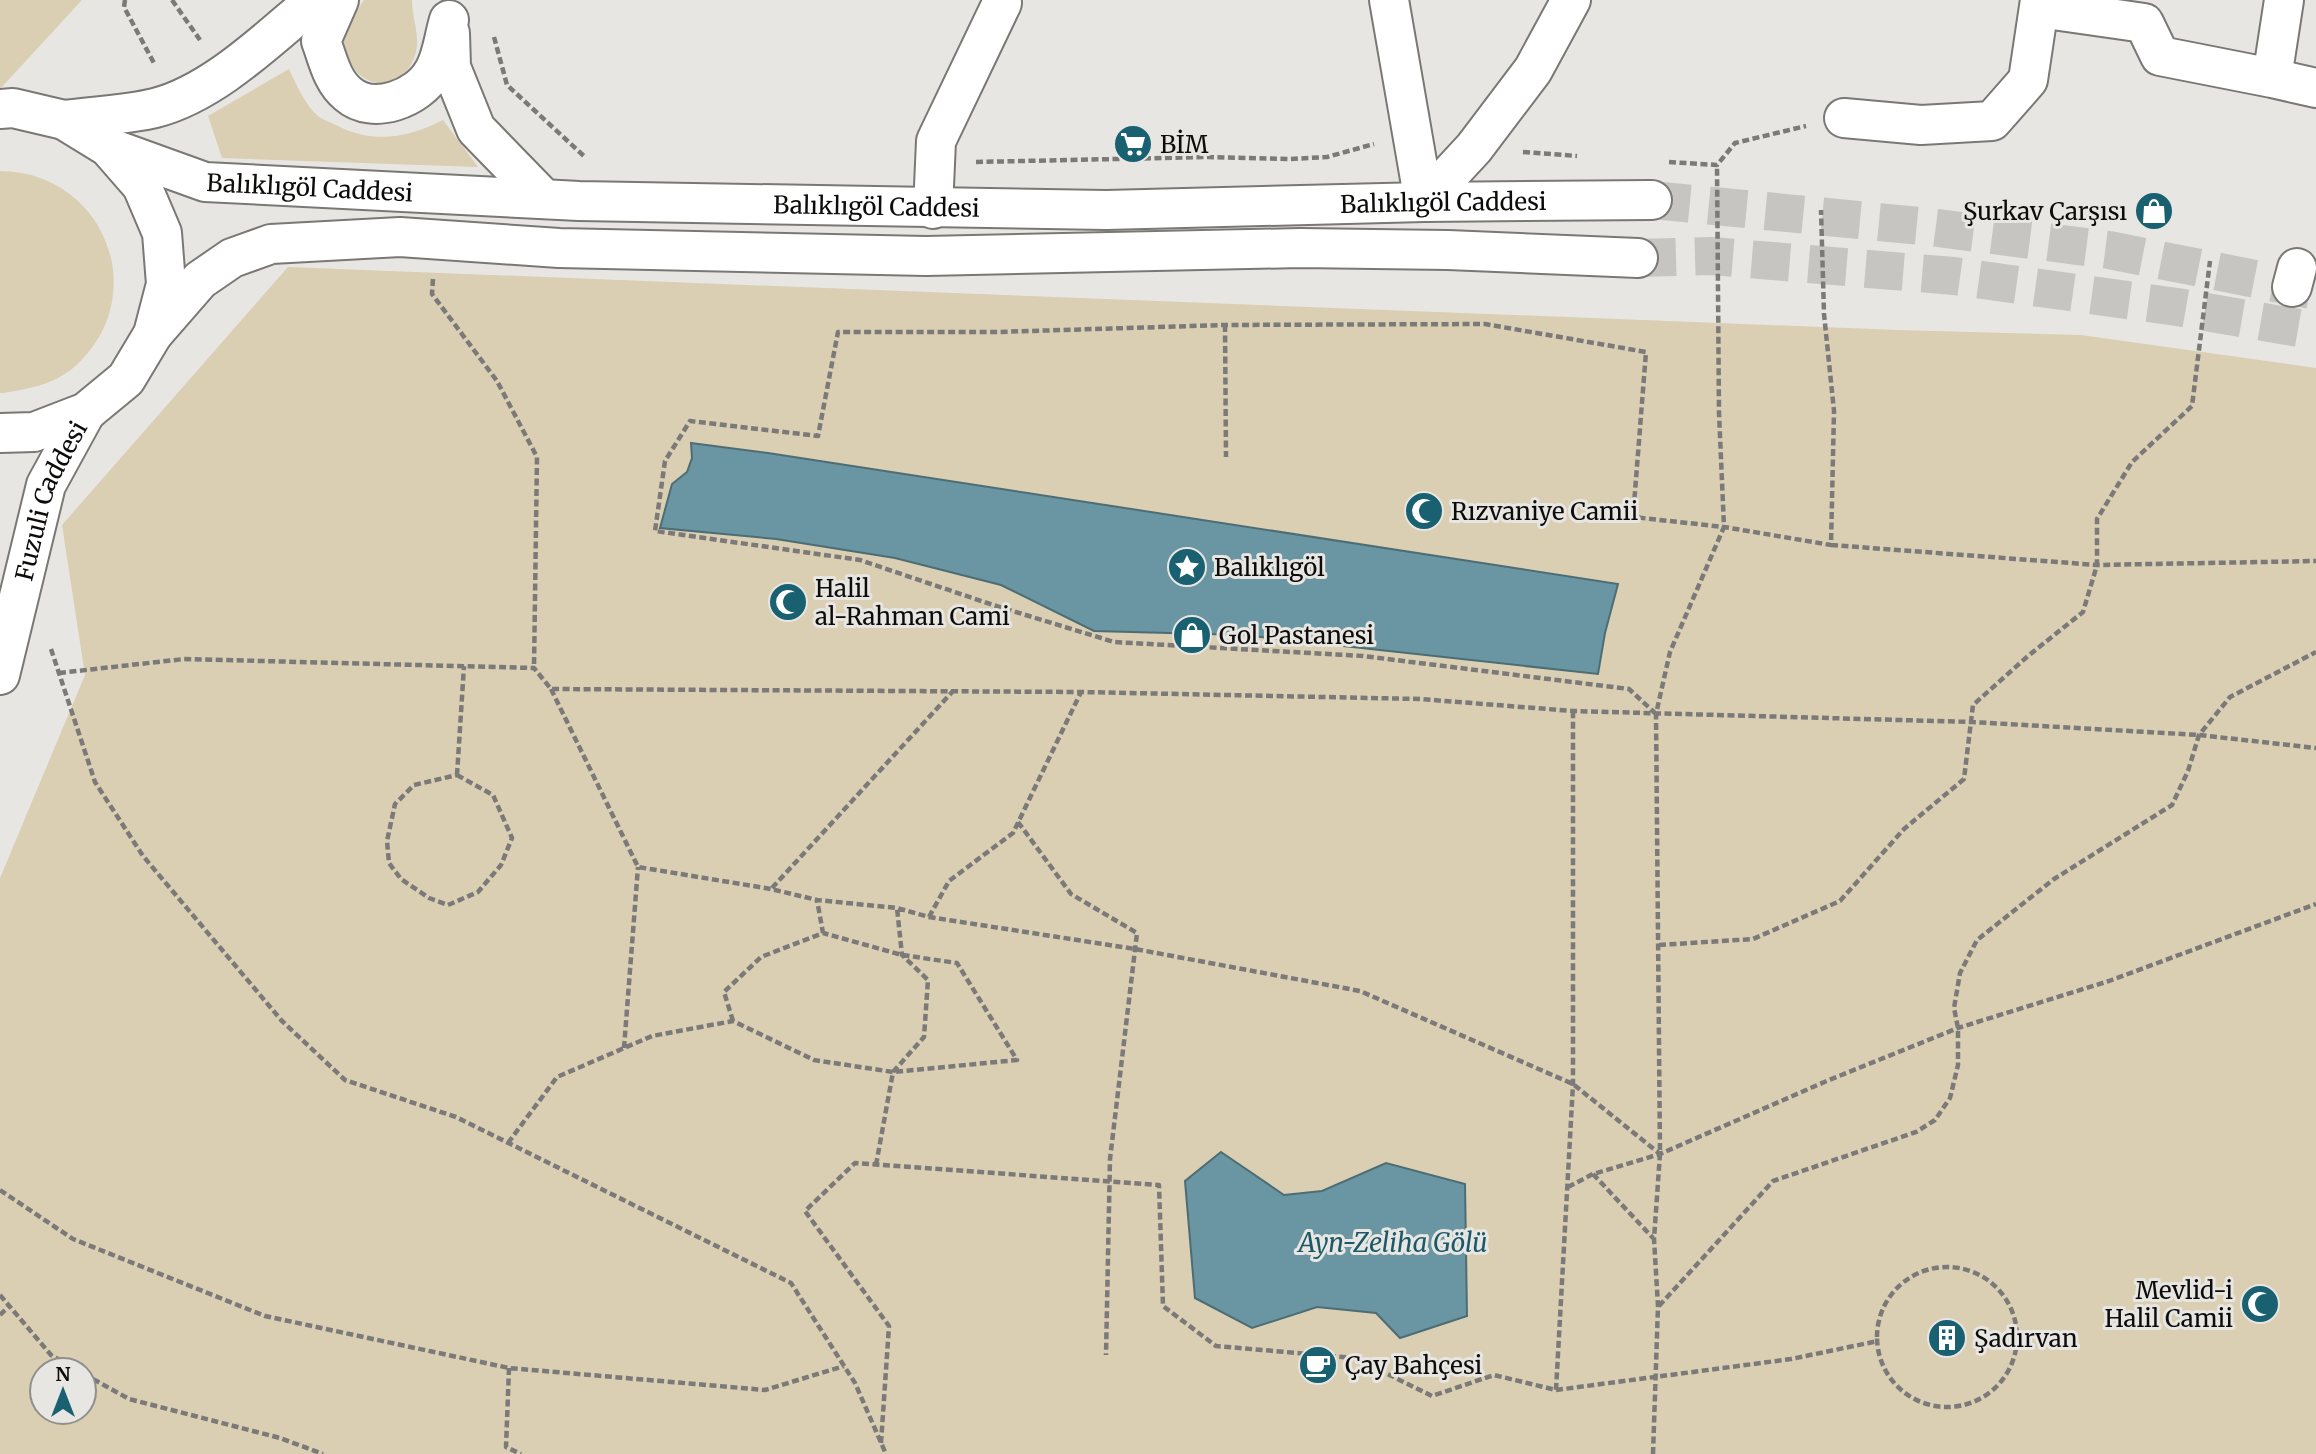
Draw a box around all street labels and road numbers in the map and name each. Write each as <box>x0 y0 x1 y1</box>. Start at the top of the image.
street label: Balıklıgöl Caddesi <box>206 167 414 208</box>
street label: Balıklıgöl Caddesi <box>1340 185 1547 220</box>
street label: Balıklıgöl Caddesi <box>773 189 980 223</box>
street label: Fuzuli Caddesi <box>8 415 94 584</box>

